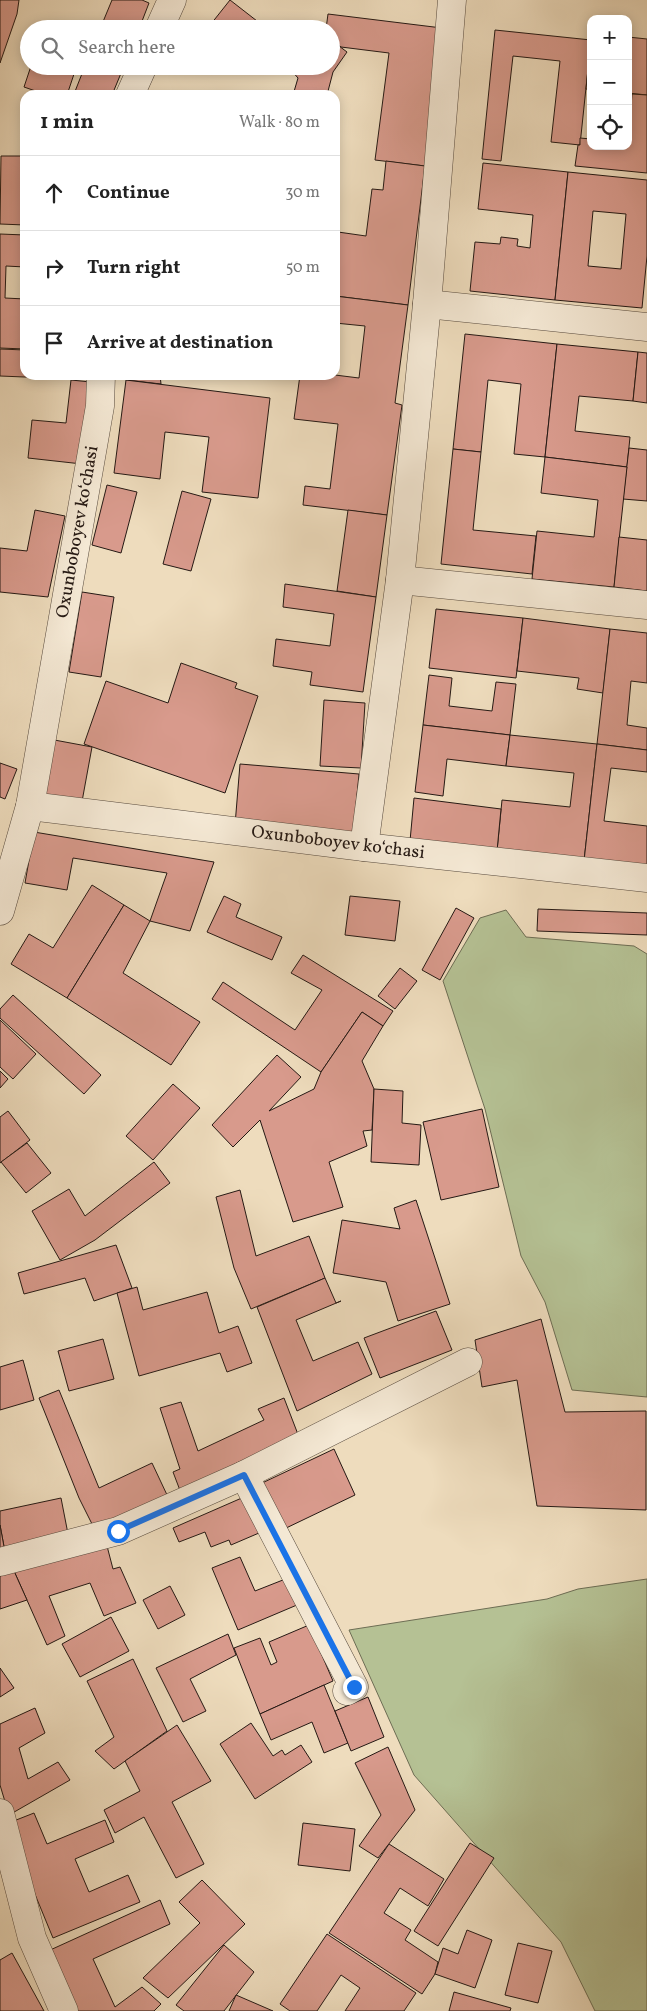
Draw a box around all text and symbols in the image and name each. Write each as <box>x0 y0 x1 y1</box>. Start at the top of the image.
map controls <box>587 15 632 150</box>
button: + <box>587 15 632 60</box>
search box <box>20 20 340 75</box>
icon: search <box>38 34 66 62</box>
text: Search here <box>78 35 175 61</box>
button: − <box>587 60 632 105</box>
button: locate <box>587 105 632 150</box>
text: 1 min <box>40 108 94 137</box>
text: Walk · 80 m <box>239 112 320 134</box>
icon: ahead <box>40 179 68 207</box>
text: Continue <box>87 180 170 206</box>
text: 30 m <box>285 182 320 204</box>
icon: right <box>40 254 68 282</box>
text: Turn right <box>87 255 180 281</box>
text: 50 m <box>286 257 320 279</box>
icon: arrive <box>40 329 68 357</box>
text: Arrive at destination <box>87 330 273 356</box>
street label: Oxunboboyev koʻchasi <box>51 444 105 620</box>
street label: Oxunboboyev koʻchasi <box>250 820 426 866</box>
route start <box>107 1520 130 1543</box>
route end <box>343 1676 366 1699</box>

